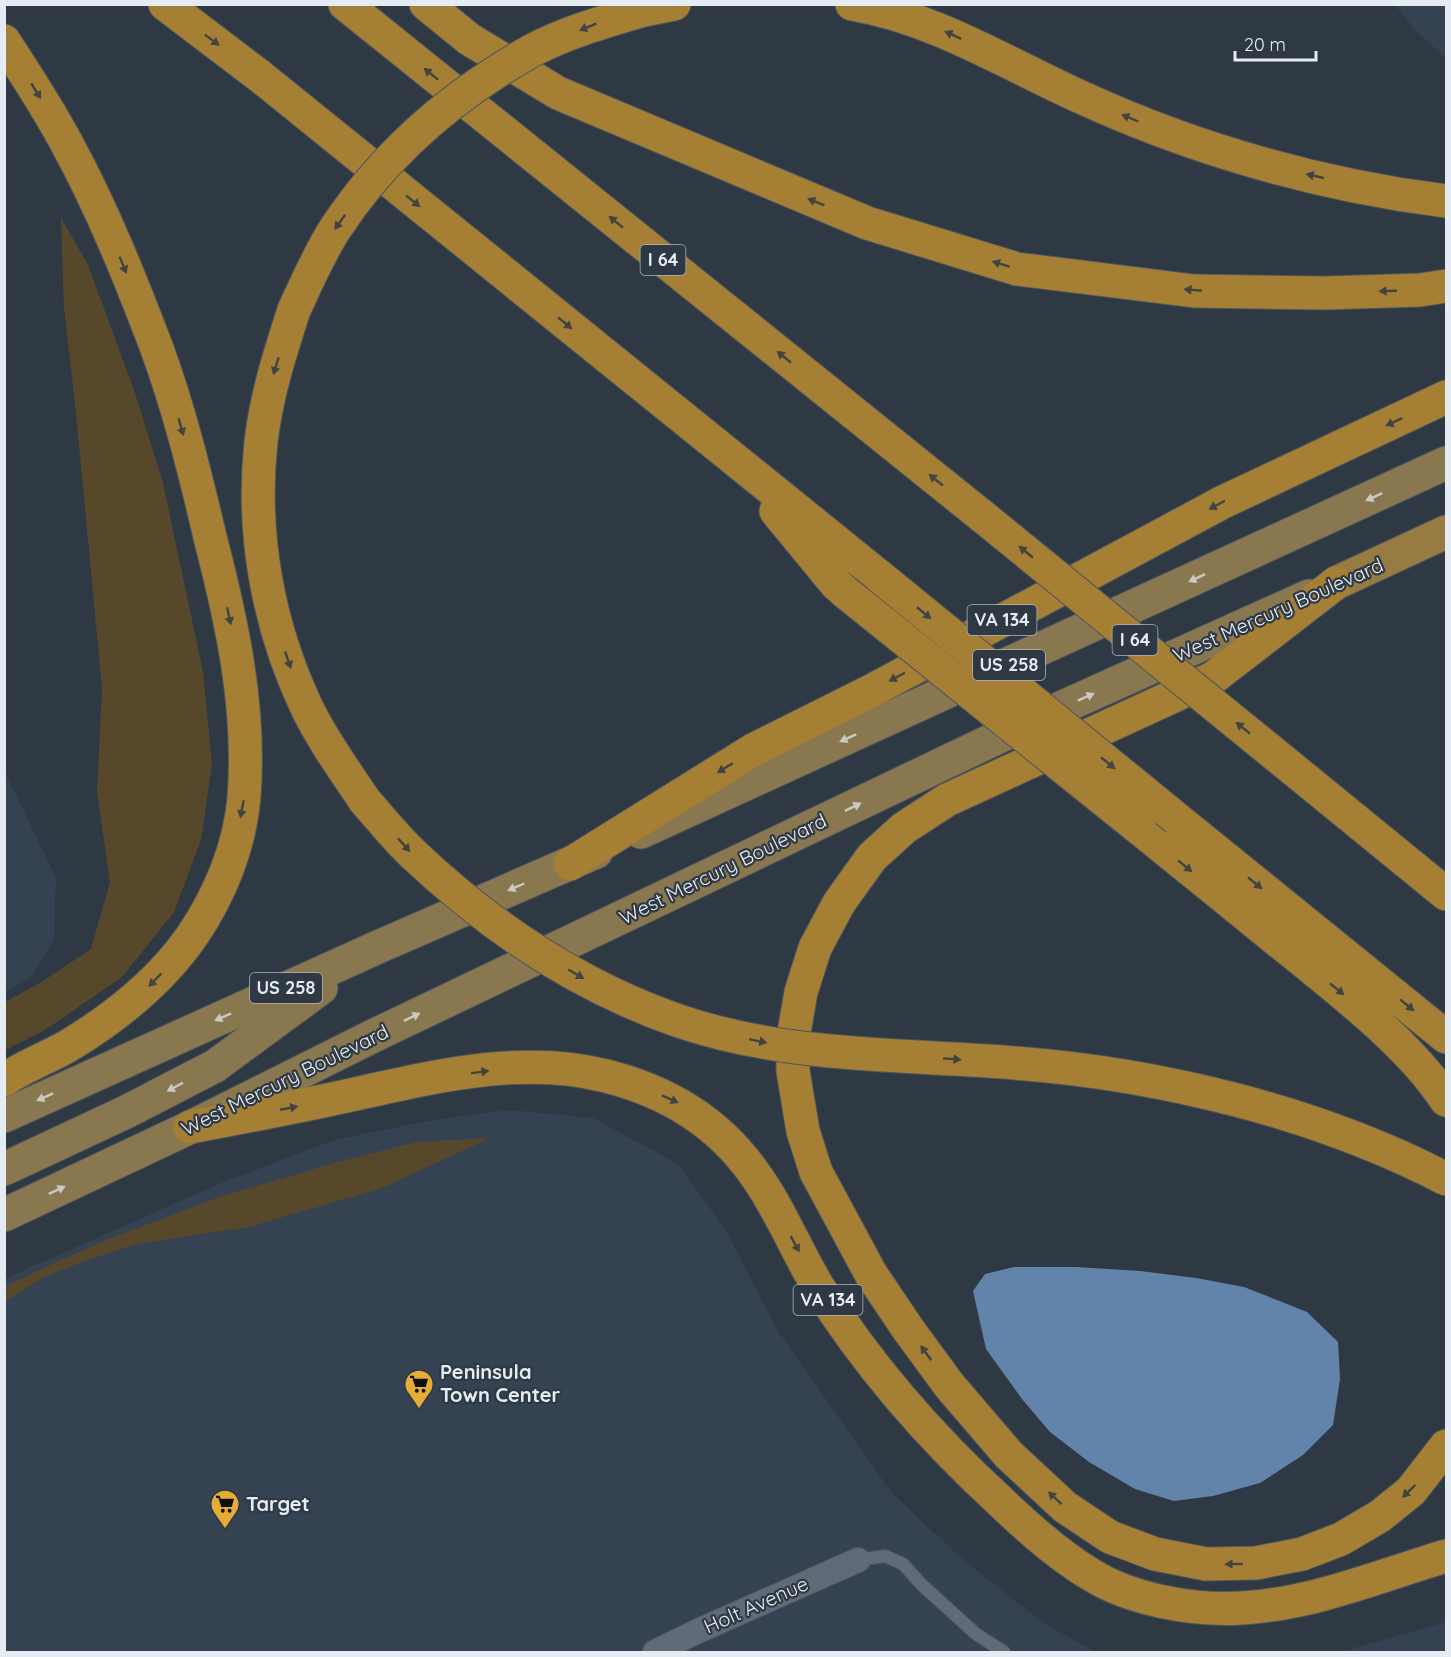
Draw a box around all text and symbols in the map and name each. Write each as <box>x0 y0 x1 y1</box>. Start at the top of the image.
one-way arrow <box>579 22 597 32</box>
scale bar <box>1235 24 1316 62</box>
one-way arrow <box>944 30 962 39</box>
text: 20 m <box>1244 33 1286 56</box>
one-way arrow <box>203 34 219 46</box>
one-way arrow <box>423 67 439 80</box>
one-way arrow <box>30 83 41 99</box>
one-way arrow <box>1120 113 1138 123</box>
one-way arrow <box>1306 170 1325 180</box>
one-way arrow <box>406 194 421 206</box>
one-way arrow <box>807 197 825 206</box>
one-way arrow <box>334 214 346 230</box>
one-way arrow <box>608 216 624 229</box>
road number: I 64 <box>640 245 686 275</box>
one-way arrow <box>119 256 128 274</box>
one-way arrow <box>991 259 1009 268</box>
one-way arrow <box>1184 286 1203 295</box>
one-way arrow <box>1379 286 1398 296</box>
one-way arrow <box>557 317 573 330</box>
one-way arrow <box>777 352 792 364</box>
one-way arrow <box>271 357 280 375</box>
one-way arrow <box>177 418 187 436</box>
one-way arrow <box>1385 418 1402 427</box>
one-way arrow <box>929 474 944 486</box>
one-way arrow <box>1366 492 1383 501</box>
one-way arrow <box>1208 500 1225 510</box>
one-way arrow <box>1019 546 1034 559</box>
street label: West Mercury Boulevard <box>1169 552 1387 667</box>
one-way arrow <box>1189 574 1206 583</box>
road number: VA 134 <box>968 605 1036 635</box>
one-way arrow <box>916 606 931 619</box>
one-way arrow <box>225 607 234 626</box>
road number: I 64 <box>1112 625 1158 655</box>
road number: US 258 <box>973 650 1045 680</box>
one-way arrow <box>284 651 294 669</box>
one-way arrow <box>888 672 905 682</box>
one-way arrow <box>1077 692 1094 701</box>
one-way arrow <box>1235 721 1251 734</box>
one-way arrow <box>840 734 857 743</box>
one-way arrow <box>1100 756 1115 769</box>
one-way arrow <box>717 762 733 773</box>
one-way arrow <box>237 800 246 819</box>
one-way arrow <box>844 802 861 811</box>
street label: West Mercury Boulevard <box>615 807 830 930</box>
one-way arrow <box>397 837 410 852</box>
one-way arrow <box>1178 859 1193 872</box>
one-way arrow <box>1247 876 1263 889</box>
one-way arrow <box>507 882 525 892</box>
one-way arrow <box>568 969 584 980</box>
one-way arrow <box>148 972 162 987</box>
road number: US 258 <box>250 973 322 1003</box>
one-way arrow <box>1329 982 1345 995</box>
one-way arrow <box>1399 999 1415 1012</box>
one-way arrow <box>213 1012 231 1022</box>
one-way arrow <box>403 1013 420 1022</box>
street label: West Mercury Boulevard <box>177 1018 392 1141</box>
one-way arrow <box>749 1037 768 1046</box>
one-way arrow <box>943 1054 962 1063</box>
one-way arrow <box>471 1067 490 1076</box>
one-way arrow <box>166 1082 183 1092</box>
one-way arrow <box>36 1093 54 1103</box>
one-way arrow <box>661 1095 679 1104</box>
one-way arrow <box>279 1103 298 1112</box>
one-way arrow <box>49 1185 66 1194</box>
one-way arrow <box>790 1235 800 1252</box>
road number: VA 134 <box>794 1285 862 1315</box>
one-way arrow <box>920 1346 932 1362</box>
place label: Peninsula Town Center <box>440 1359 561 1407</box>
supermarket icon: Peninsula Town Center <box>403 1368 435 1410</box>
one-way arrow <box>1402 1484 1417 1498</box>
supermarket icon: Target <box>209 1488 241 1530</box>
place label: Target <box>246 1491 310 1516</box>
one-way arrow <box>1048 1491 1063 1505</box>
one-way arrow <box>1224 1559 1243 1569</box>
street label: Holt Avenue <box>700 1570 812 1639</box>

